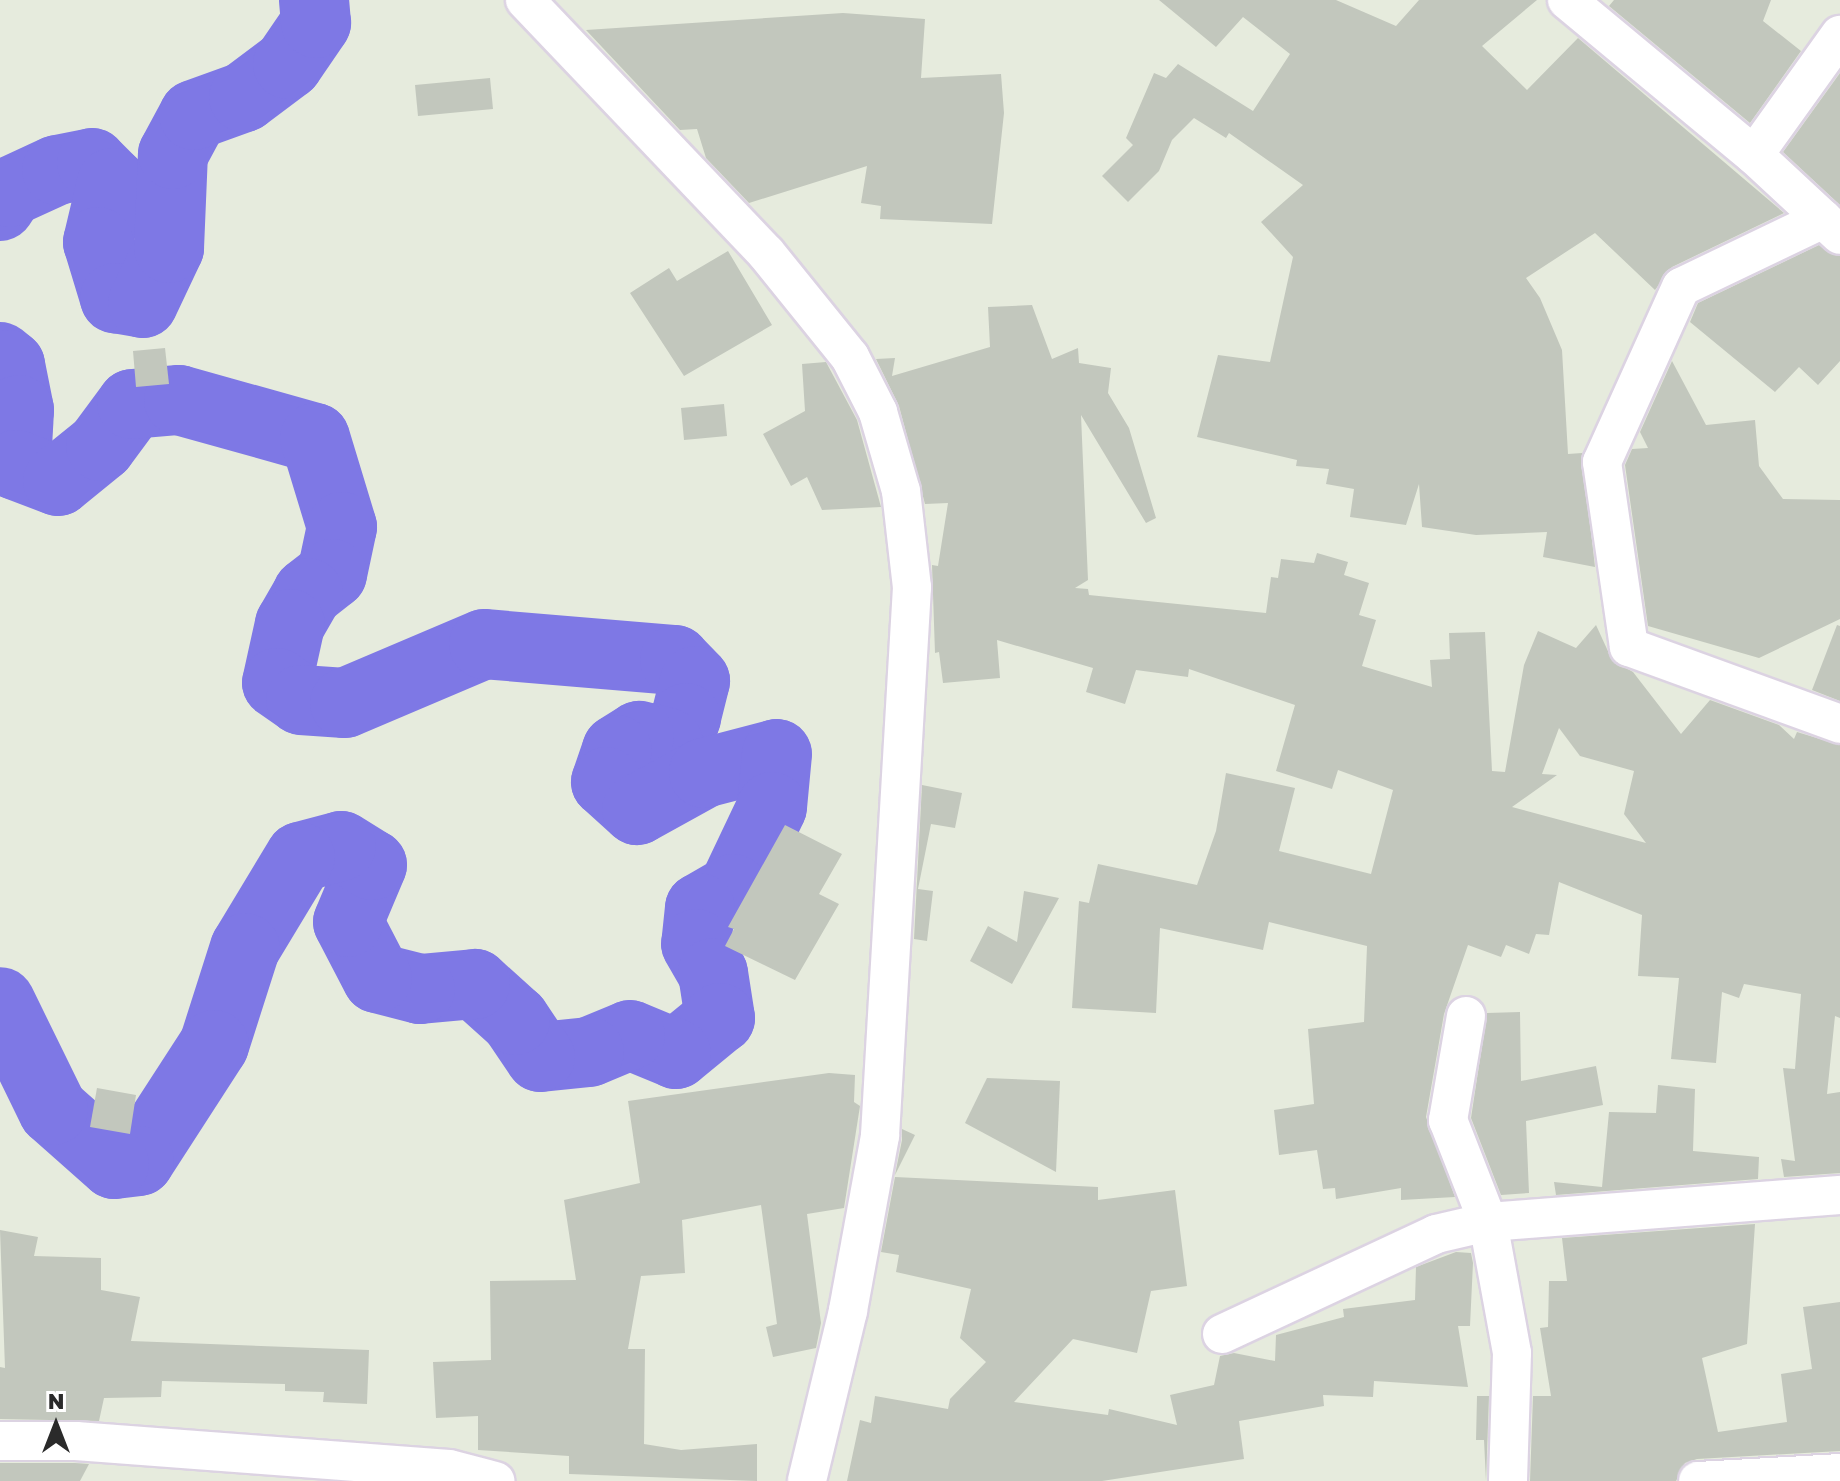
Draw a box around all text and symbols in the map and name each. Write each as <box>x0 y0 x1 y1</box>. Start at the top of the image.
north arrow <box>16 1385 96 1465</box>
text: N <box>48 1387 64 1414</box>

